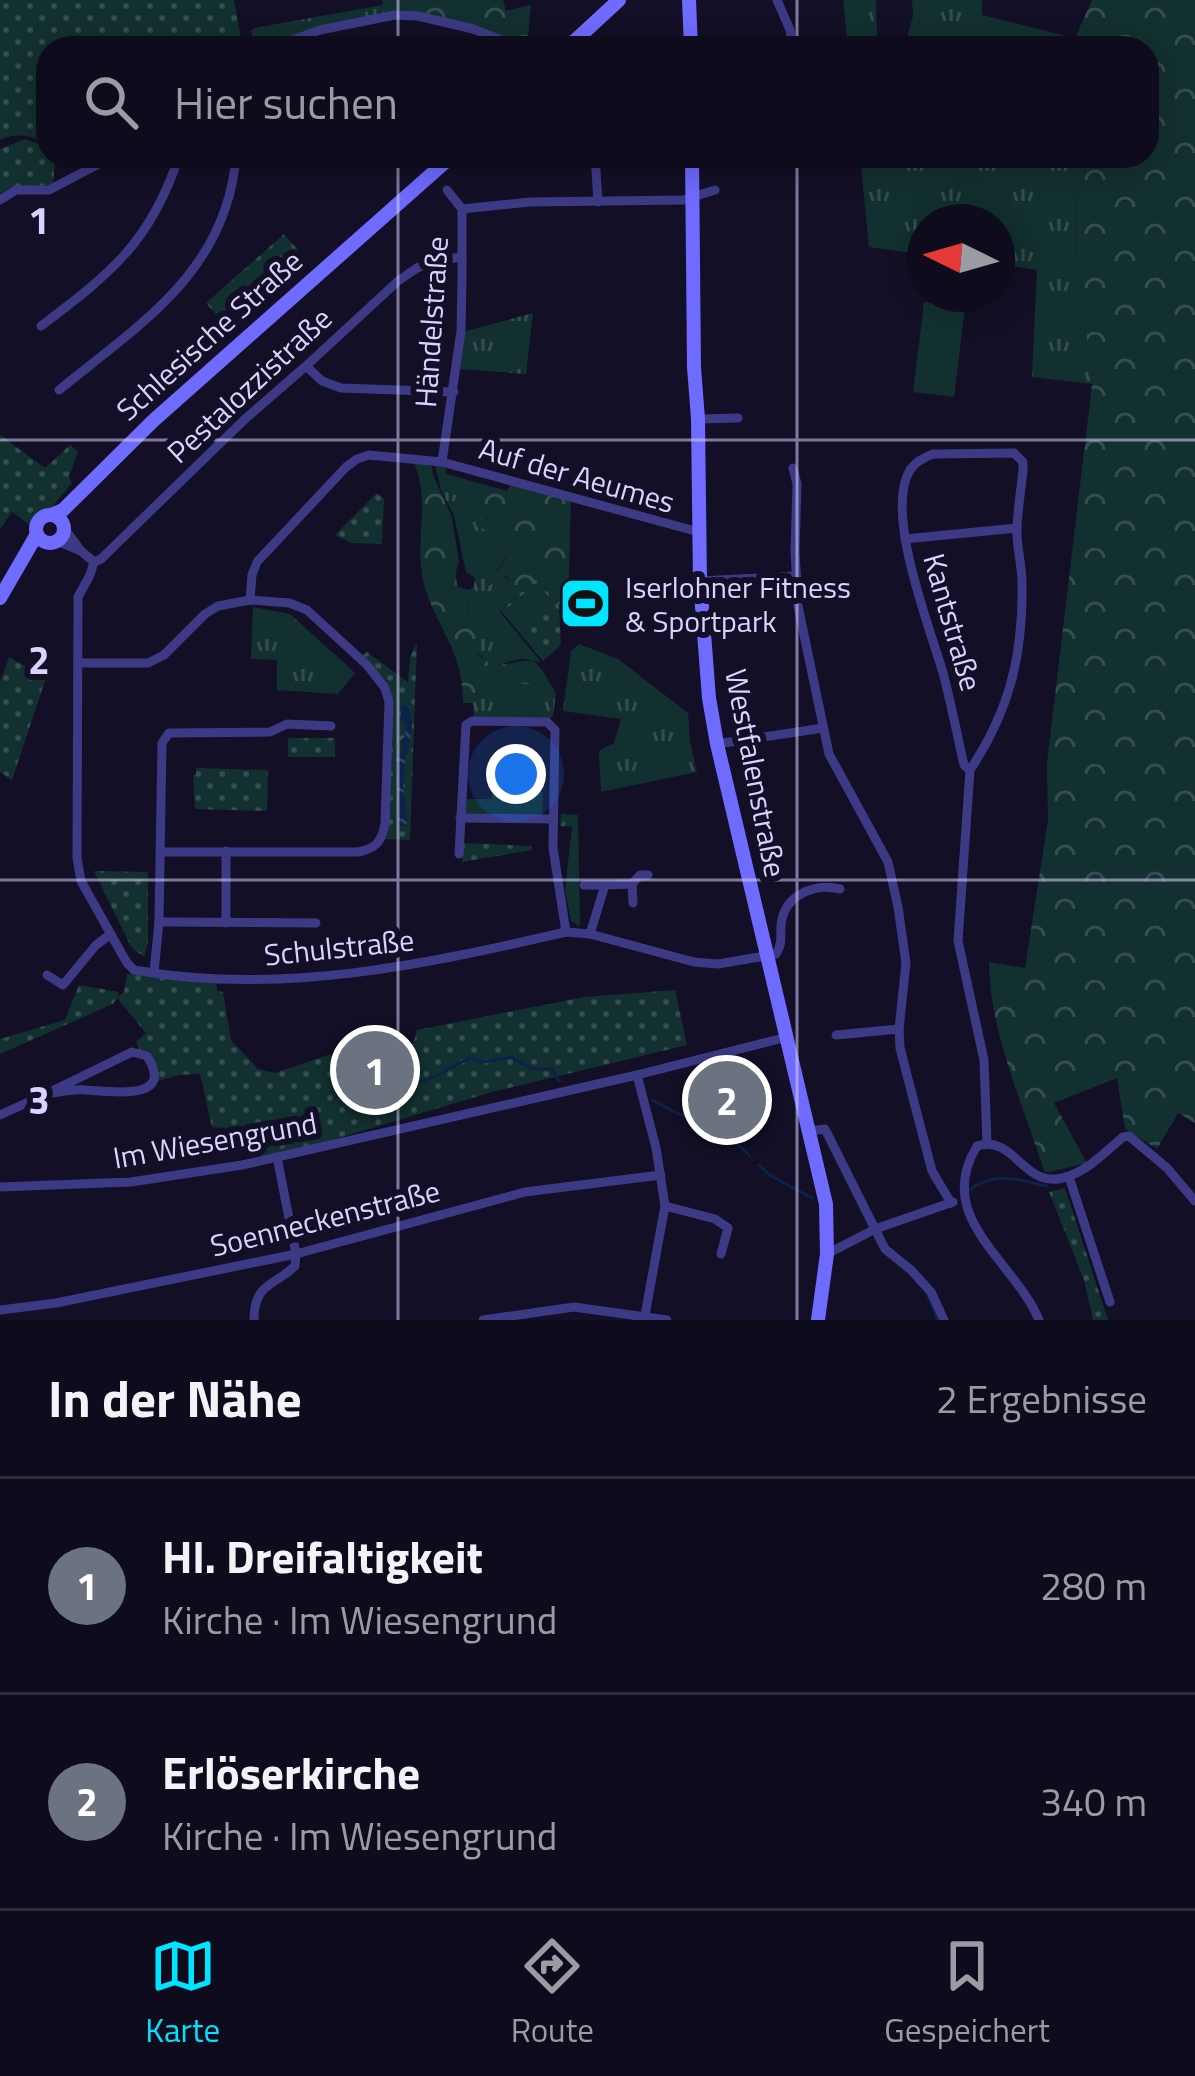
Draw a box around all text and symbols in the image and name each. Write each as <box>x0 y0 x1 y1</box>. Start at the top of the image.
search box <box>36 36 1159 168</box>
text: Hier suchen <box>174 68 398 136</box>
icon: search <box>78 69 144 135</box>
text: 1 <box>28 190 50 249</box>
north arrow <box>907 204 1015 312</box>
street label: Händelstraße <box>402 235 460 409</box>
street label: Schlesische Straße <box>105 239 313 431</box>
street label: Pestalozzistraße <box>156 296 342 474</box>
street label: Auf der Aeumes <box>474 425 680 525</box>
street label: Kantstraße <box>911 548 995 696</box>
place label: Iserlohner Fitness & Sportpark <box>625 564 851 644</box>
sports icon: Iserlohner Fitness & Sportpark <box>558 576 614 632</box>
text: 2 <box>28 630 50 689</box>
street label: Westfalenstraße <box>713 665 799 881</box>
your location <box>486 744 546 804</box>
street label: Schulstraße <box>262 916 416 978</box>
pin: 1 <box>336 1025 414 1115</box>
pin: 2 <box>688 1055 766 1145</box>
text: 3 <box>28 1070 50 1129</box>
street label: Im Wiesengrund <box>109 1099 321 1181</box>
street label: Soenneckenstraße <box>205 1167 445 1269</box>
text: In der Nähe <box>48 1359 302 1437</box>
text: 2 Ergebnisse <box>936 1369 1147 1428</box>
text: Hl. Dreifaltigkeit <box>162 1522 483 1590</box>
text: 1 <box>76 1556 98 1615</box>
text: 280 m <box>1040 1556 1147 1615</box>
text: Kirche · Im Wiesengrund <box>162 1590 557 1649</box>
text: Erlöserkirche <box>162 1738 420 1806</box>
text: 2 <box>76 1772 98 1831</box>
text: 340 m <box>1040 1772 1147 1831</box>
text: Kirche · Im Wiesengrund <box>162 1806 557 1865</box>
tab: Karte <box>145 1933 220 2055</box>
tab: Route <box>511 1933 594 2055</box>
tab: Gespeichert <box>884 1933 1050 2055</box>

